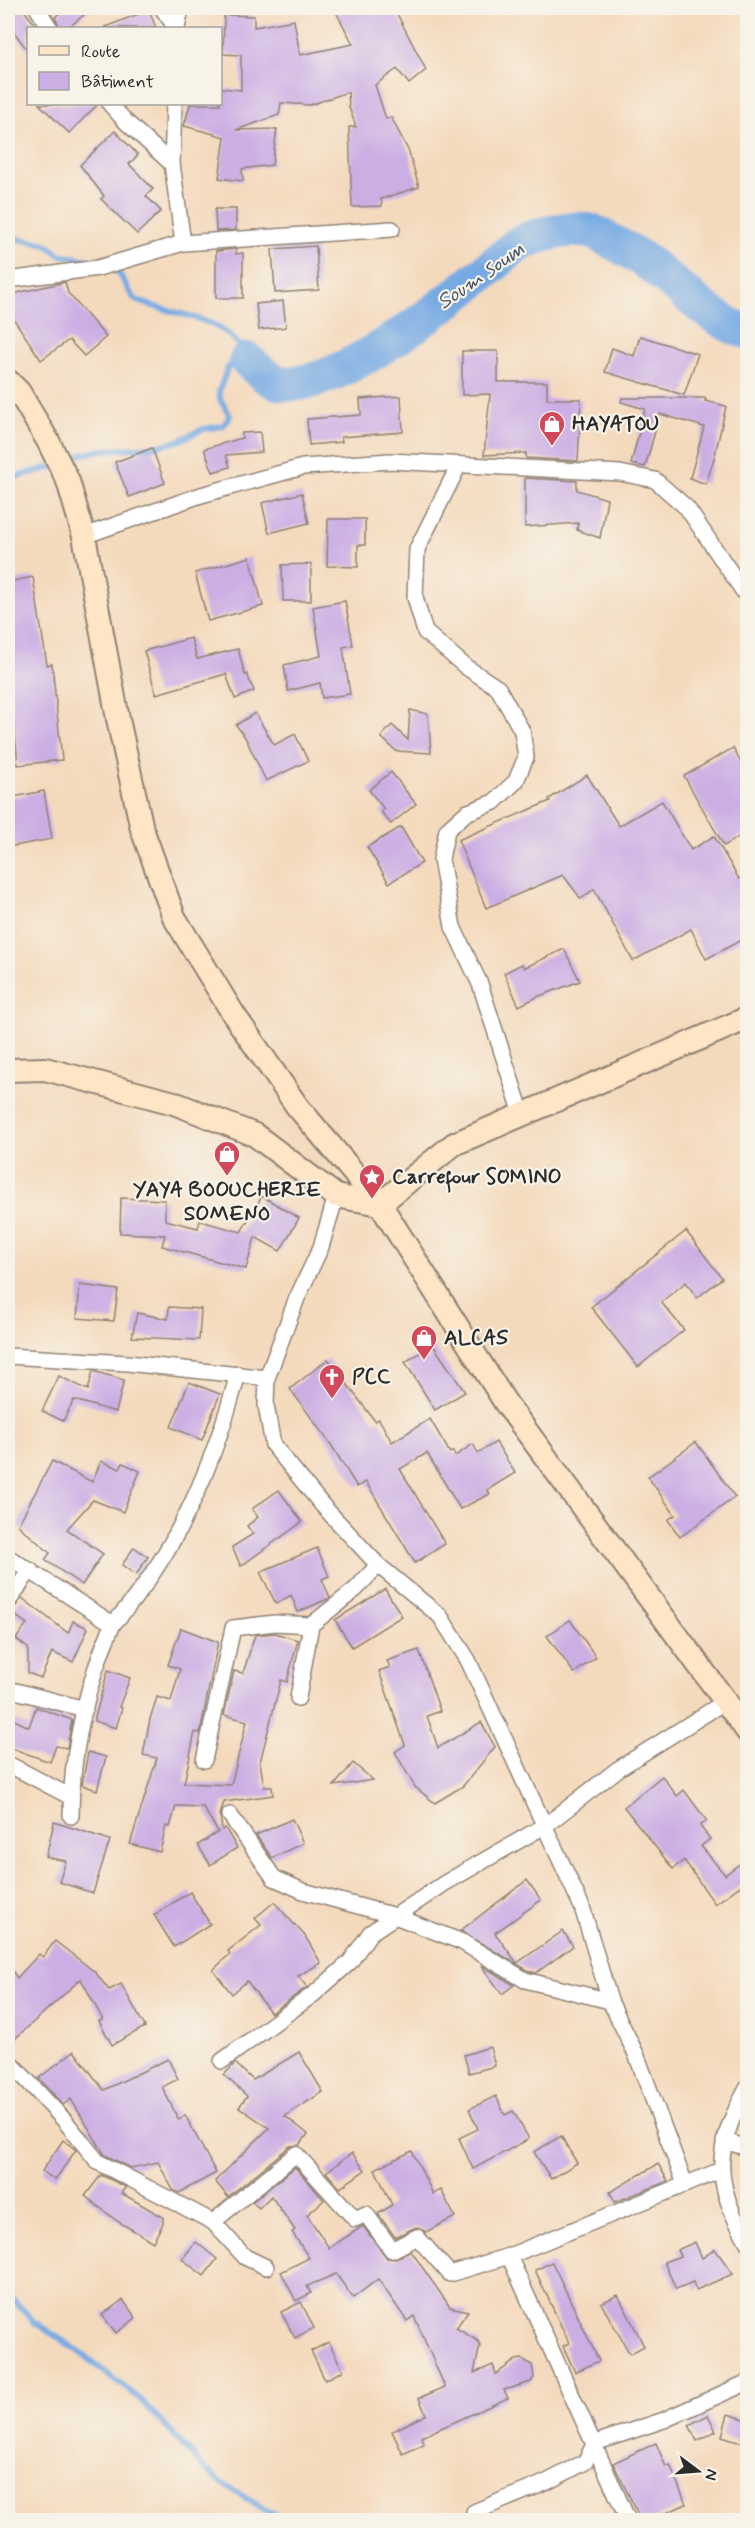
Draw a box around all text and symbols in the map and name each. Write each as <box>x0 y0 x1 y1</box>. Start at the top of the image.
legend <box>27 27 222 105</box>
text: Route <box>81 40 120 64</box>
text: Bâtiment <box>81 70 154 94</box>
water label: Soum soum <box>432 236 530 316</box>
shop icon: HAYATOU <box>537 409 567 447</box>
place label: HAYATOU <box>572 410 659 438</box>
shop icon: YAYA BOOUCHERIE SOMENO <box>212 1139 242 1177</box>
place icon: Carrefour SOMINO <box>357 1162 387 1200</box>
place label: Carrefour SOMINO <box>392 1163 562 1193</box>
place label: YAYA BOOUCHERIE SOMENO <box>133 1176 321 1228</box>
shop icon: ALCAS <box>409 1323 439 1361</box>
place label: ALCAS <box>444 1324 508 1352</box>
church icon: PCC <box>317 1362 347 1400</box>
place label: PCC <box>352 1363 391 1391</box>
north arrow <box>668 2441 728 2501</box>
text: N <box>699 2467 723 2483</box>

